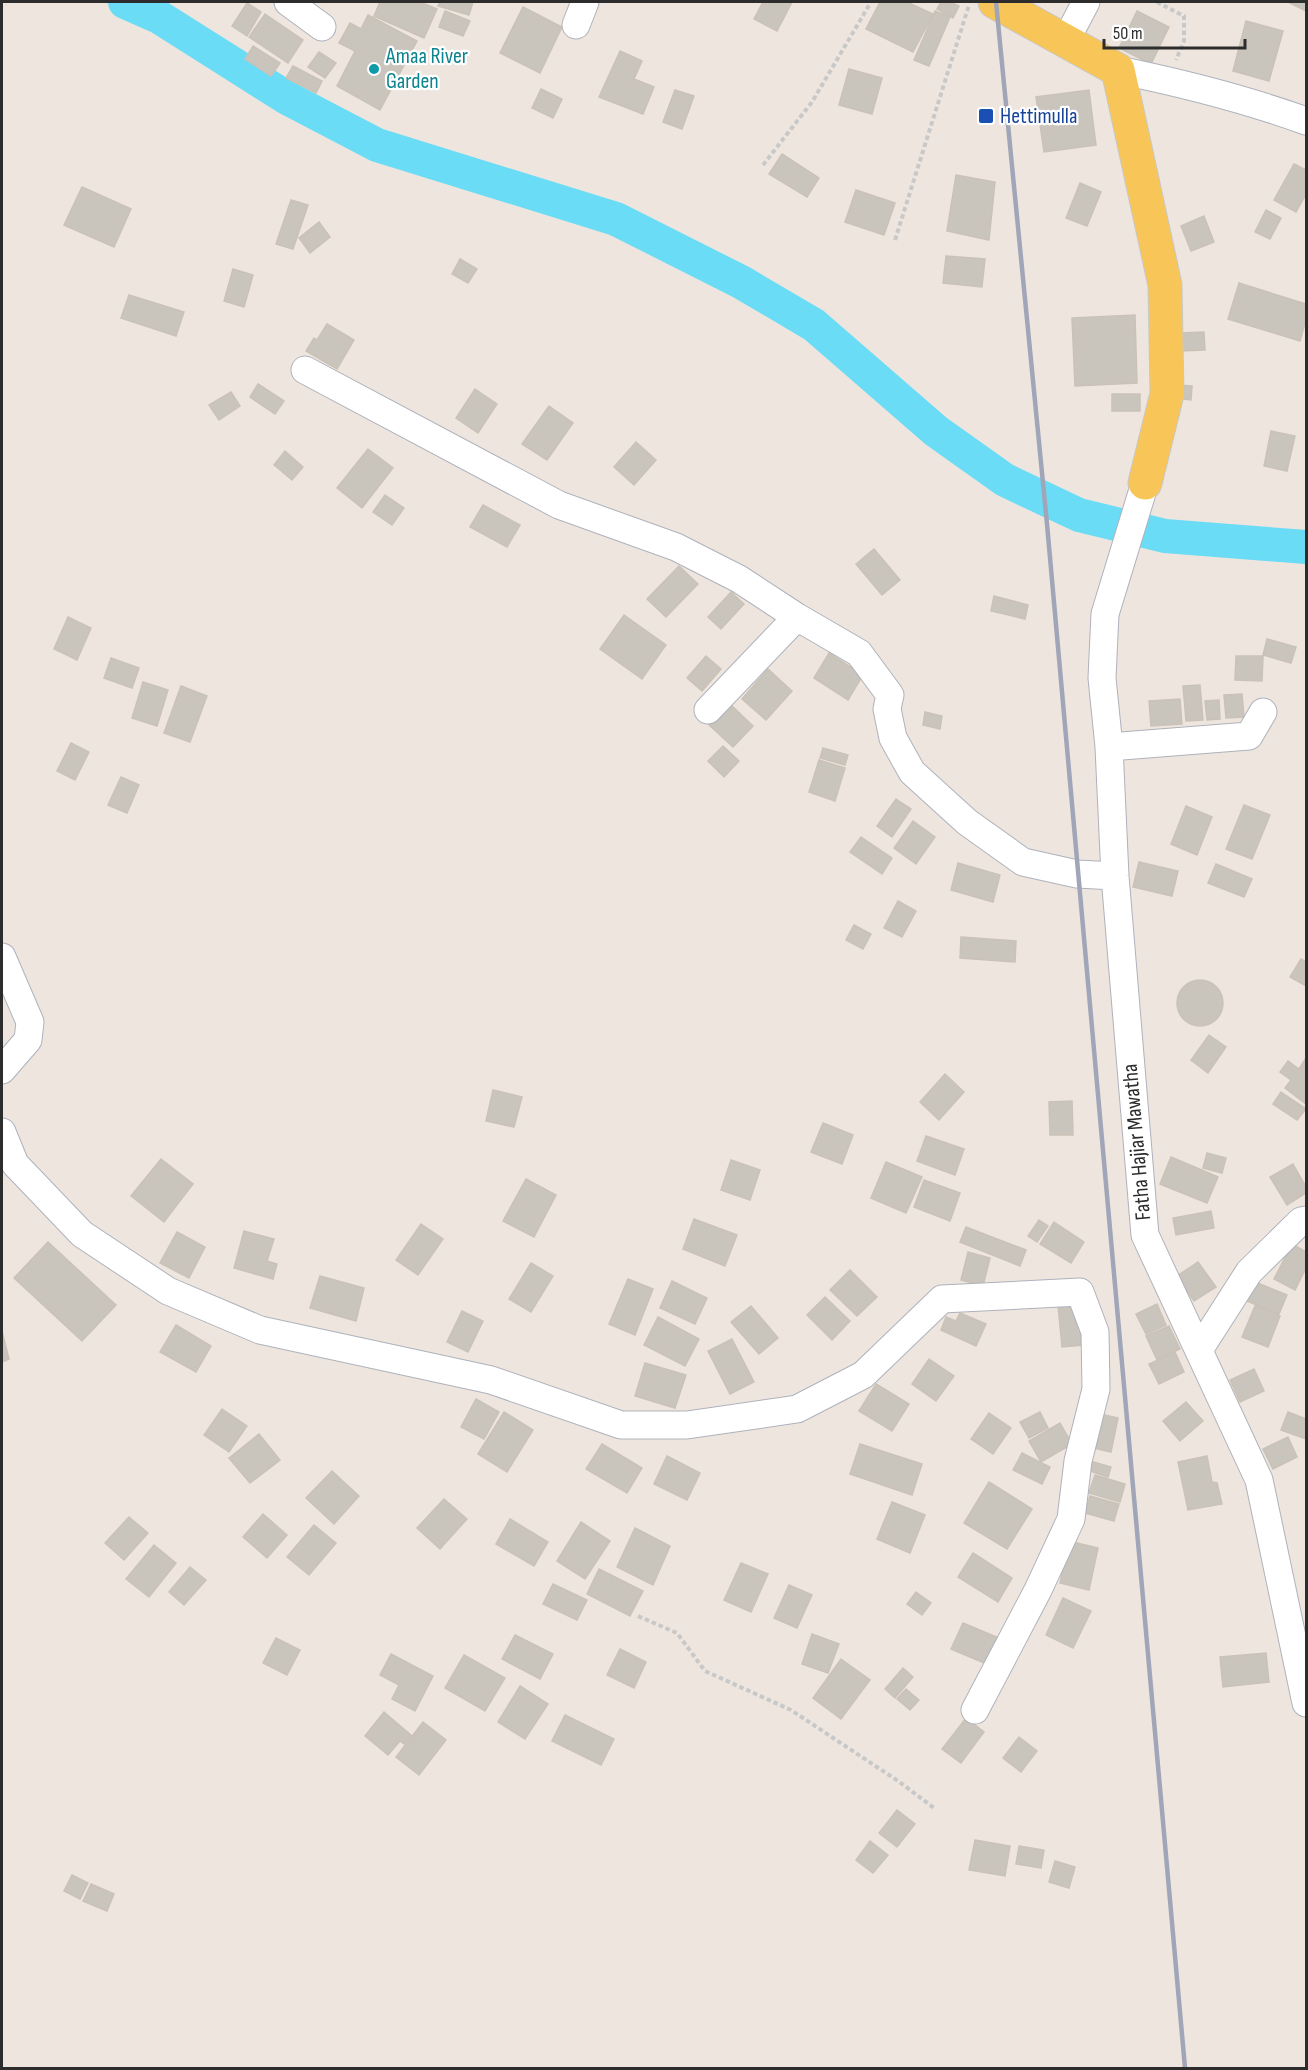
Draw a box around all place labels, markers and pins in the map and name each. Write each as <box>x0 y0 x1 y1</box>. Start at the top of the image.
place label: Amaa River Garden <box>385 43 468 95</box>
marker: Amaa River Garden <box>367 62 381 76</box>
place label: Hettimulla <box>1000 103 1077 130</box>
marker: Hettimulla <box>977 107 995 125</box>

